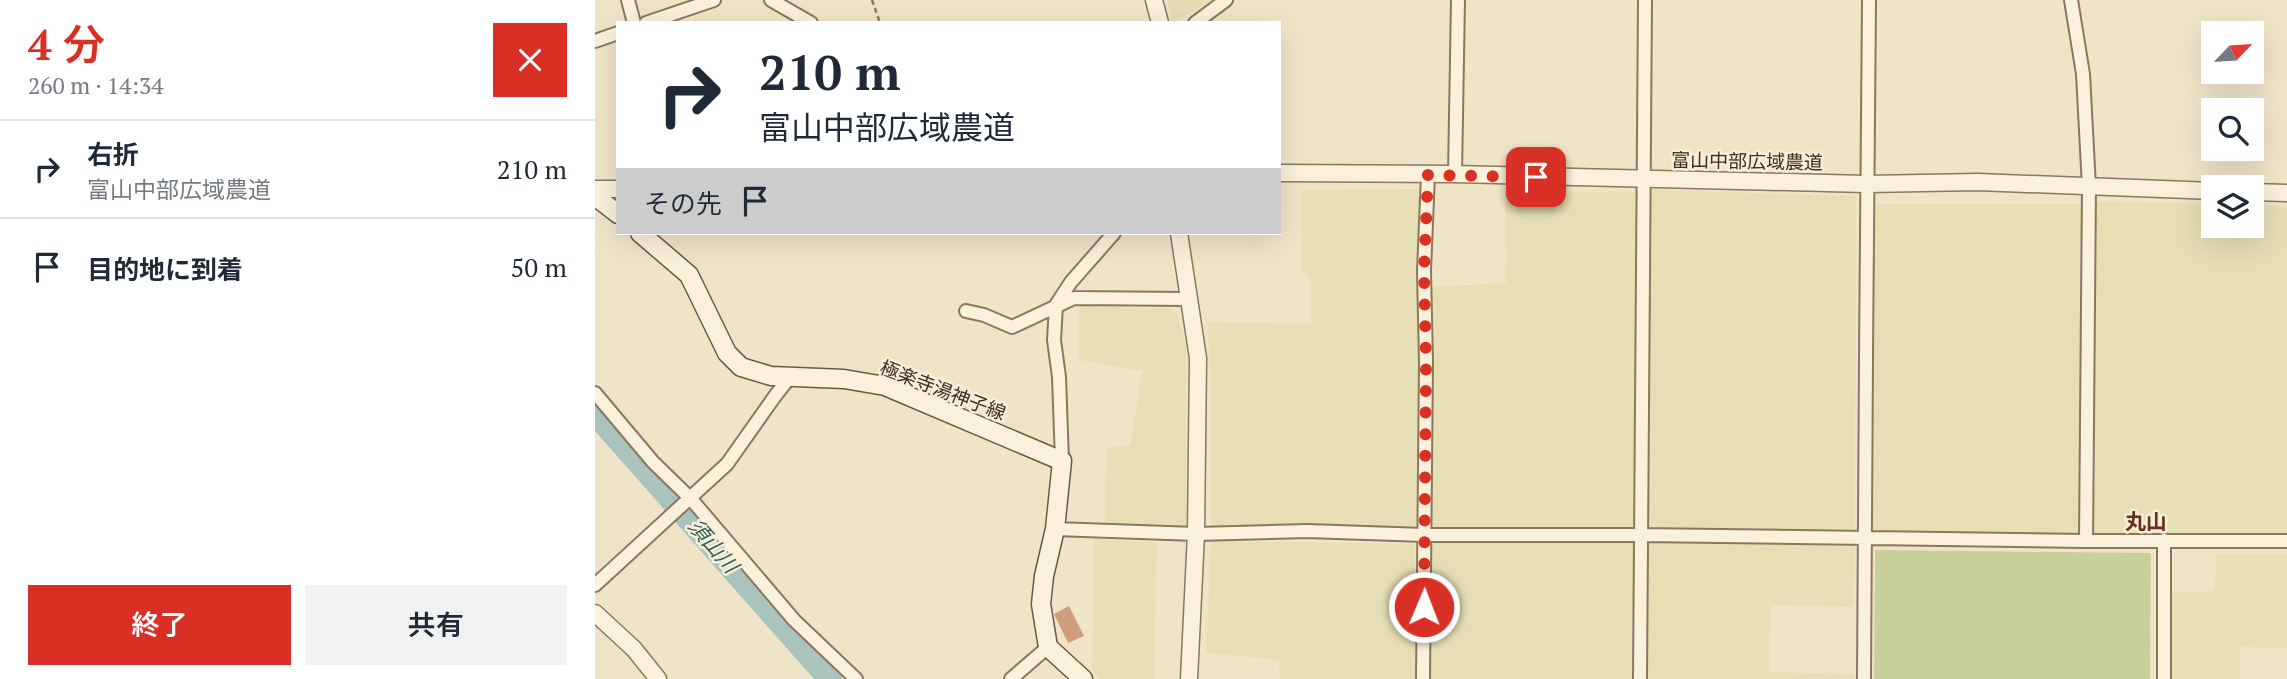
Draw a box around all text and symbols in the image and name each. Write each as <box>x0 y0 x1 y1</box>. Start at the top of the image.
text: 4 分 <box>28 16 105 72</box>
north arrow <box>2201 21 2265 84</box>
map controls <box>2201 21 2264 238</box>
button: close <box>493 23 567 97</box>
text: 210 m <box>759 39 901 104</box>
icon: right <box>644 49 735 140</box>
text: 260 m · 14:34 <box>28 70 163 101</box>
button: search <box>2201 98 2264 161</box>
text: 富山中部広域農道 <box>759 106 1015 148</box>
text: 右折 <box>87 137 139 171</box>
pin <box>1506 147 1566 207</box>
street label: 富山中部広域農道 <box>1671 147 1823 174</box>
icon: right <box>28 150 66 188</box>
text: 210 m <box>497 152 567 186</box>
icon: arrive <box>1517 158 1555 196</box>
text: 富山中部広域農道 <box>87 174 271 205</box>
button: layers <box>2201 175 2264 238</box>
icon: arrive <box>736 182 774 220</box>
text: その先 <box>644 186 722 220</box>
icon: arrive <box>28 248 66 286</box>
text: 50 m <box>511 250 567 284</box>
text: 目的地に到着 <box>87 252 243 286</box>
street label: 極楽寺湯神子線 <box>877 354 1010 425</box>
district label: 丸山 <box>2125 507 2167 535</box>
water label: 須山川 <box>683 512 746 580</box>
position arrow <box>1387 570 1461 644</box>
button: 終了 <box>28 585 291 665</box>
button: 共有 <box>305 585 567 665</box>

